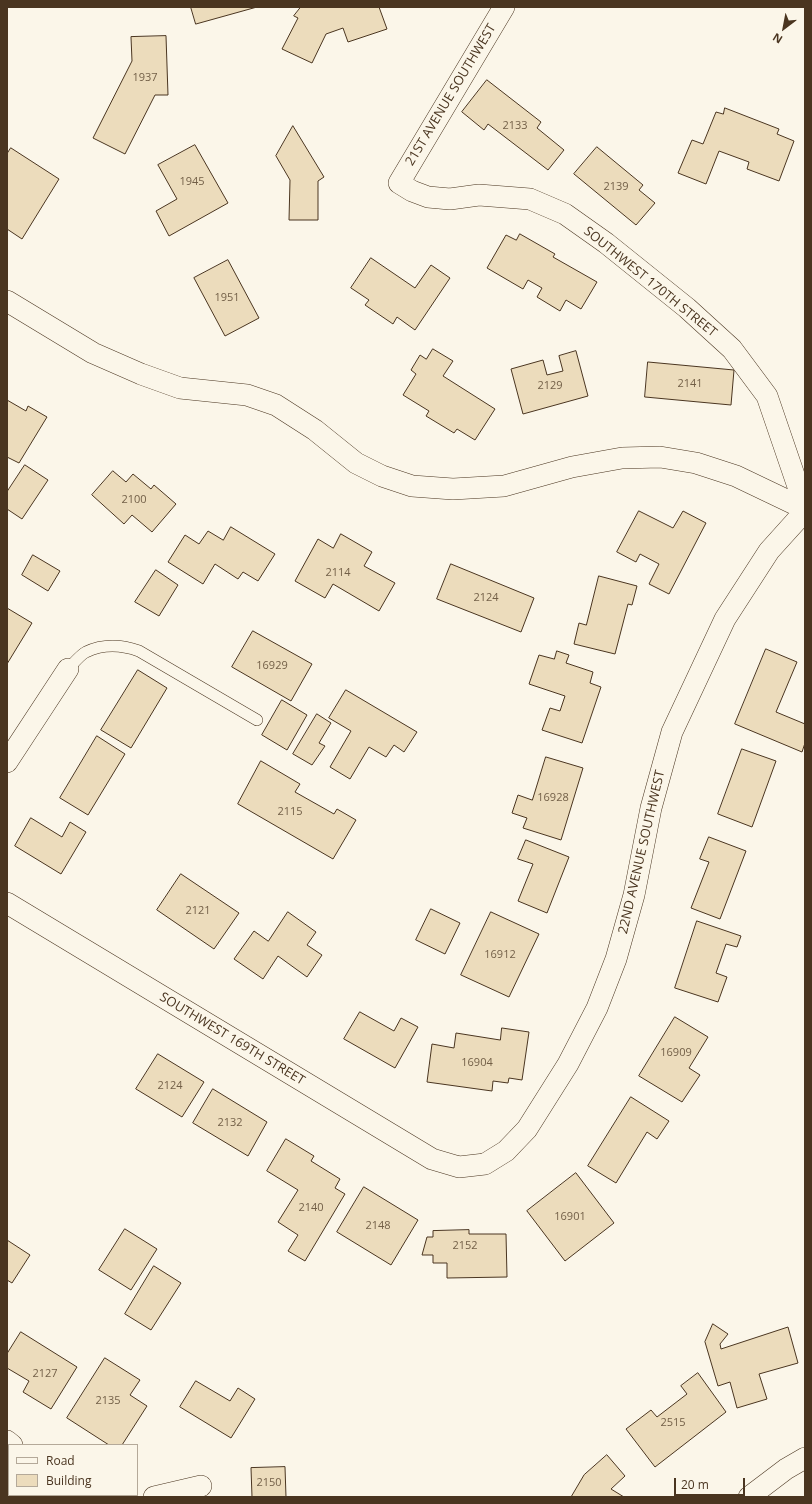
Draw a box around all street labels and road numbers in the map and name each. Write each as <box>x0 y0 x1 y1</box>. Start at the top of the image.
street label: 21ST AVENUE SOUTHWEST <box>402 21 500 169</box>
street label: SOUTHWEST 170TH STREET <box>580 223 720 341</box>
street label: 22ND AVENUE SOUTHWEST <box>616 769 668 935</box>
street label: SOUTHWEST 169TH STREET <box>157 989 307 1089</box>

